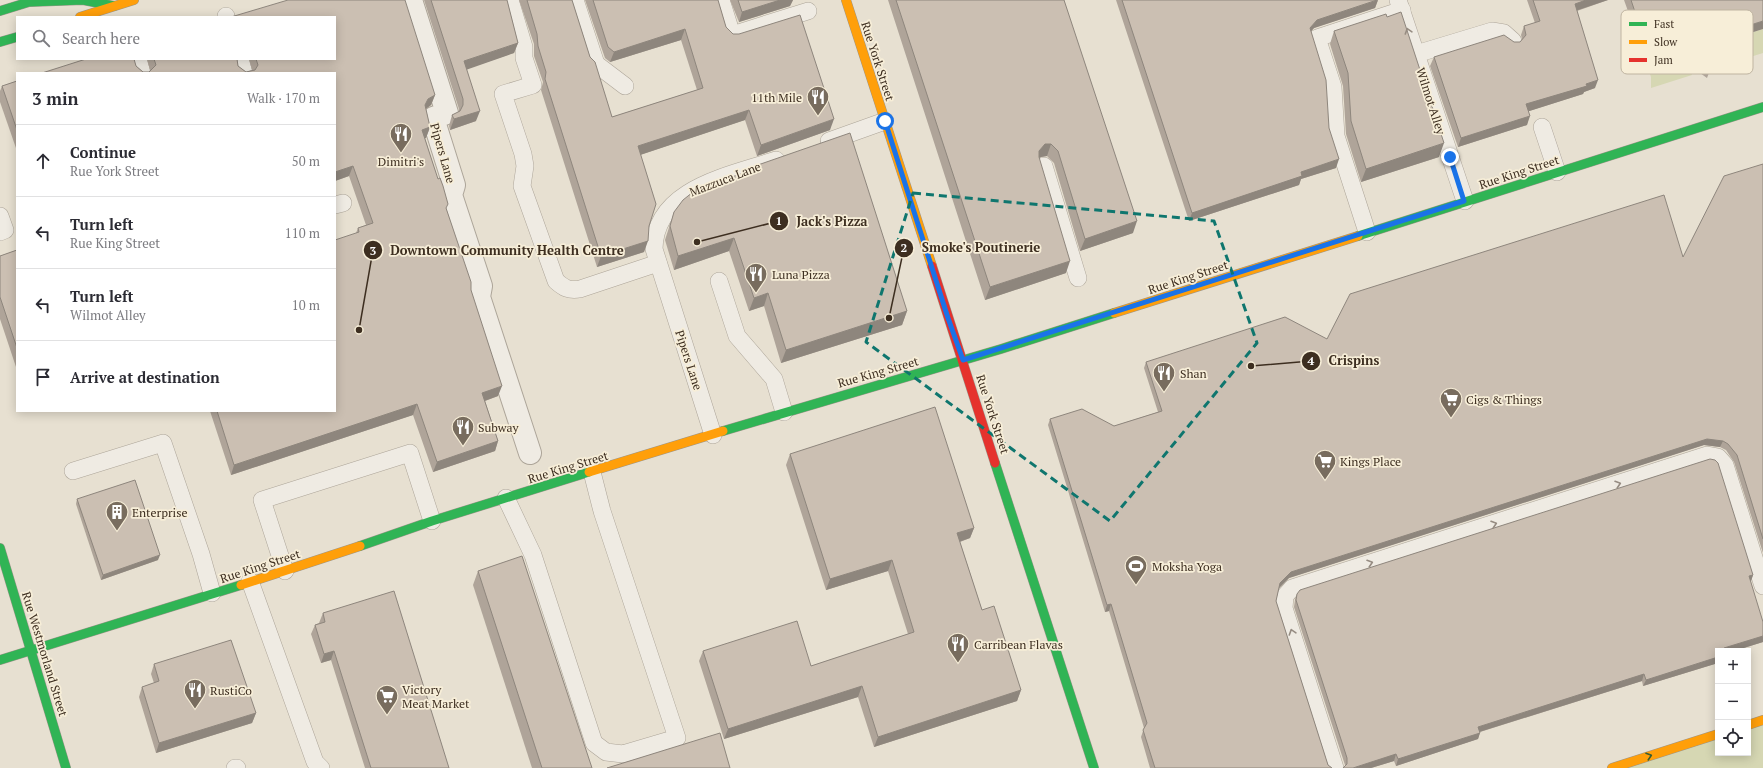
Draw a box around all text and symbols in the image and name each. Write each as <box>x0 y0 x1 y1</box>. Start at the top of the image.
legend <box>1621 10 1753 74</box>
search box <box>16 16 336 60</box>
text: Fast <box>1654 17 1674 31</box>
street label: Rue York Street <box>858 19 898 103</box>
icon: search <box>30 27 52 49</box>
text: Search here <box>62 28 140 48</box>
one-way arrow <box>1405 28 1413 35</box>
text: Slow <box>1654 35 1678 49</box>
text: Jam <box>1654 53 1673 67</box>
street label: Wilmot Alley <box>1413 66 1449 137</box>
restaurant icon: 11th Mile <box>805 84 831 117</box>
text: 3 min <box>32 87 79 110</box>
text: Walk · 170 m <box>247 89 320 107</box>
place label: 11th Mile <box>751 90 802 105</box>
route start <box>876 112 894 130</box>
restaurant icon: Dimitri's <box>388 121 414 154</box>
street label: Pipers Lane <box>427 121 459 185</box>
text: Continue <box>70 142 136 162</box>
route end <box>1441 148 1459 166</box>
icon: ahead <box>32 150 54 172</box>
text: 50 m <box>292 152 320 170</box>
street label: Rue King Street <box>1477 152 1561 192</box>
place label: Dimitri's <box>378 154 424 169</box>
street label: Mazzuca Lane <box>687 159 763 199</box>
text: Rue York Street <box>70 162 159 180</box>
callout: Jack's Pizza <box>769 209 876 234</box>
text: Jack's Pizza <box>796 212 868 230</box>
text: 1 <box>776 213 782 228</box>
text: Turn left <box>70 214 134 234</box>
icon: left <box>32 222 54 244</box>
text: 110 m <box>285 224 320 242</box>
text: Rue King Street <box>70 234 160 252</box>
callout: Smoke's Poutinerie <box>894 235 1048 260</box>
callout: Downtown Community Health Centre <box>363 238 632 263</box>
text: Smoke's Poutinerie <box>922 238 1040 256</box>
text: 2 <box>901 240 908 255</box>
text: Downtown Community Health Centre <box>390 241 624 259</box>
text: 3 <box>370 243 377 258</box>
street label: Rue King Street <box>1146 257 1230 297</box>
restaurant icon: Luna Pizza <box>743 261 769 294</box>
place label: Luna Pizza <box>772 267 830 282</box>
text: Turn left <box>70 286 134 306</box>
icon: left <box>32 294 54 316</box>
text: 10 m <box>292 296 320 314</box>
text: Wilmot Alley <box>70 306 146 324</box>
street label: Pipers Lane <box>672 328 706 392</box>
callout: Crispins <box>1301 348 1387 373</box>
text: Crispins <box>1329 351 1379 369</box>
street label: Rue King Street <box>836 353 921 391</box>
text: 4 <box>1308 353 1315 368</box>
restaurant icon: Shan <box>1151 360 1177 393</box>
icon: arrive <box>32 366 54 388</box>
place label: Shan <box>1180 366 1207 381</box>
text: Arrive at destination <box>70 367 220 387</box>
street label: Rue York Street <box>973 372 1013 456</box>
supermarket icon: Cigs & Things <box>1438 386 1464 419</box>
place label: Cigs & Things <box>1466 392 1542 407</box>
restaurant icon: Subway <box>450 414 476 447</box>
place label: Subway <box>478 420 520 435</box>
street label: Rue King Street <box>526 448 611 486</box>
supermarket icon: Kings Place <box>1312 448 1338 481</box>
place label: Kings Place <box>1340 454 1401 469</box>
one-way arrow <box>1614 480 1621 489</box>
building icon: Enterprise <box>104 499 130 532</box>
place label: Enterprise <box>132 505 187 520</box>
one-way arrow <box>1490 520 1497 529</box>
street label: Rue King Street <box>218 546 302 586</box>
sports icon: Moksha Yoga <box>1123 553 1149 586</box>
place label: Moksha Yoga <box>1152 559 1222 574</box>
one-way arrow <box>1366 560 1373 568</box>
street label: Rue Westmorland Street <box>19 590 71 719</box>
one-way arrow <box>1288 629 1297 636</box>
restaurant icon: Carribean Flavas <box>945 631 971 664</box>
place label: Carribean Flavas <box>974 637 1063 652</box>
map controls <box>1715 648 1751 756</box>
button: + <box>1715 648 1751 684</box>
restaurant icon: RustiCo <box>182 677 208 710</box>
place label: Victory Meat Market <box>402 682 470 711</box>
place label: RustiCo <box>210 683 252 698</box>
supermarket icon: Victory Meat Market <box>374 683 400 716</box>
button: − <box>1715 684 1751 720</box>
button: locate <box>1715 720 1751 756</box>
one-way arrow <box>1646 752 1653 761</box>

